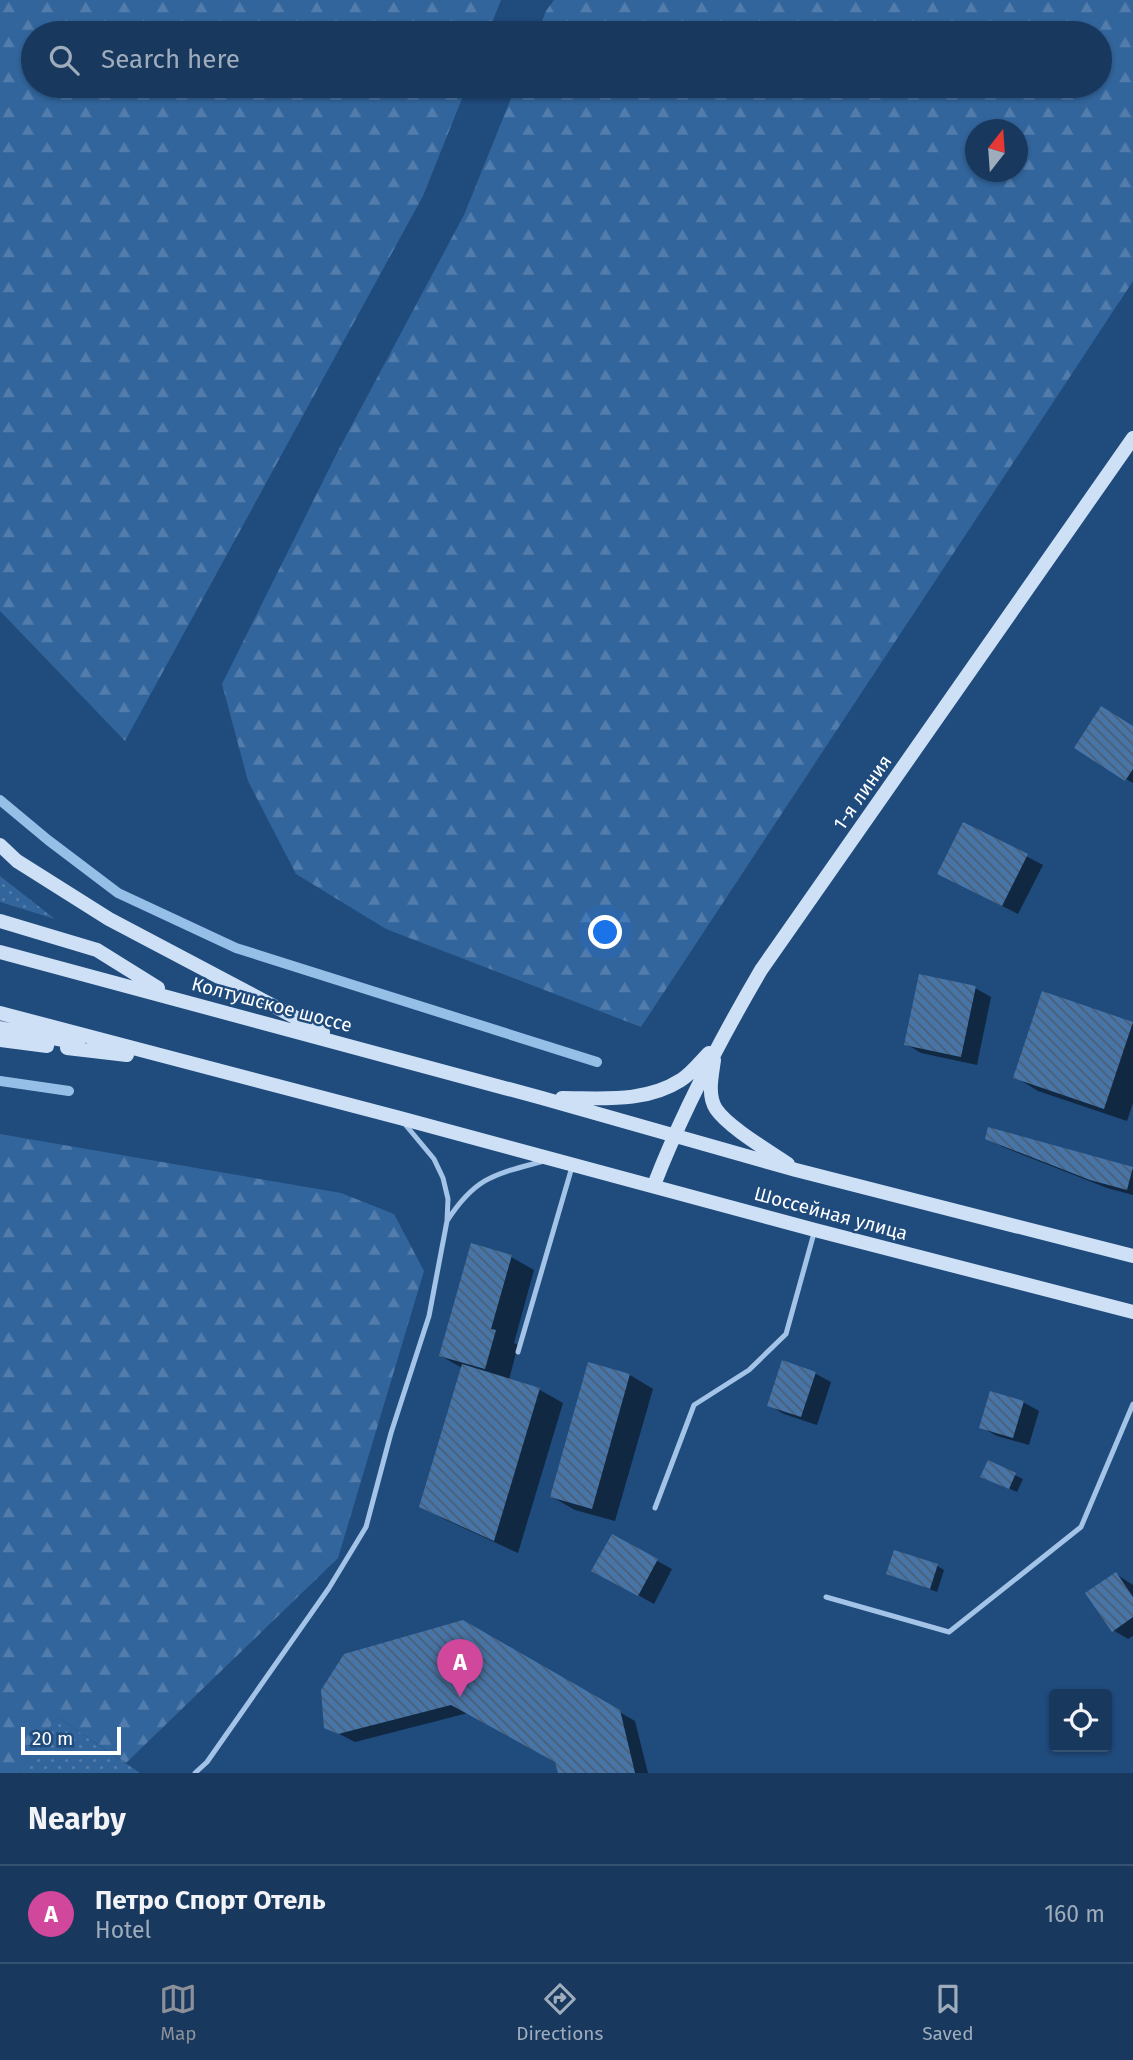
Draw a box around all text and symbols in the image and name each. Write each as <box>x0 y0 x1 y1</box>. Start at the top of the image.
search box <box>21 21 1112 98</box>
icon: search <box>45 41 83 79</box>
text: Search here <box>101 44 240 75</box>
north arrow <box>965 119 1028 182</box>
street label: 1-я линия <box>828 750 897 834</box>
your location <box>588 915 622 949</box>
street label: Колтушское шоссе <box>189 972 355 1037</box>
street label: Шоссейная улица <box>752 1182 910 1245</box>
pin: A <box>437 1639 483 1697</box>
map controls <box>1049 1689 1112 1752</box>
button: locate <box>1049 1689 1112 1752</box>
scale bar <box>21 1724 121 1756</box>
text: 20 m <box>32 1727 73 1750</box>
text: Nearby <box>28 1801 126 1837</box>
text: Петро Спорт Отель <box>95 1885 325 1916</box>
text: A <box>44 1900 58 1928</box>
text: 160 m <box>1044 1900 1105 1928</box>
text: Hotel <box>95 1916 151 1944</box>
tab: Map <box>159 1980 197 2045</box>
tab: Directions <box>516 1980 603 2045</box>
tab: Saved <box>922 1980 974 2045</box>

